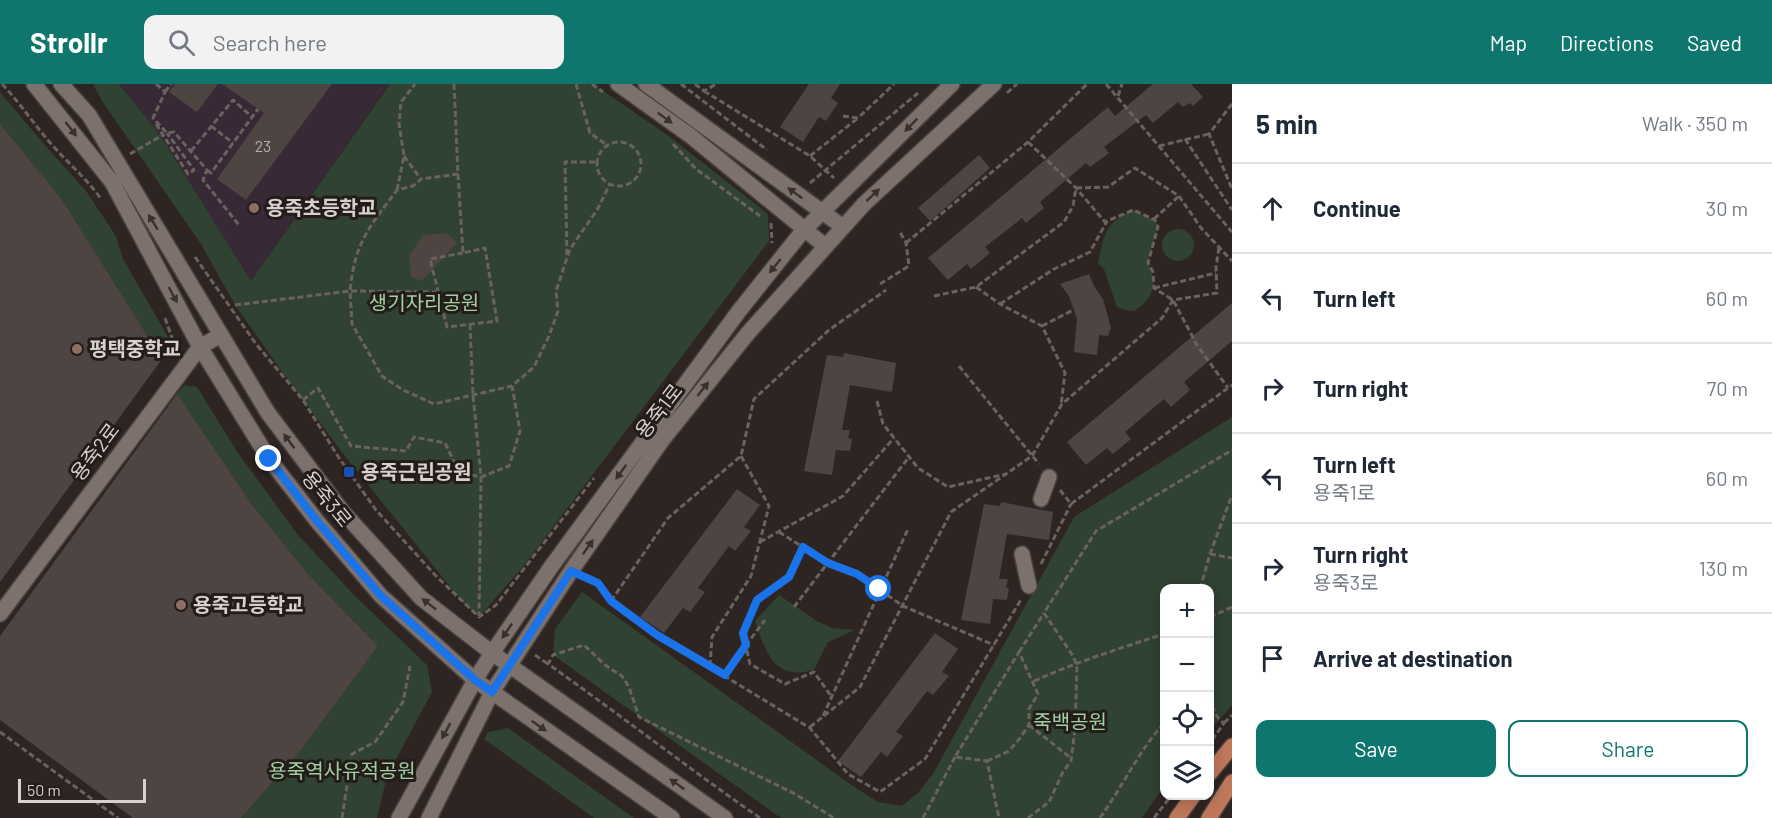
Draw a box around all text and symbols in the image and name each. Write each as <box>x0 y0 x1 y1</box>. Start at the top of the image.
search box <box>144 15 564 69</box>
text: Strollr <box>30 25 108 59</box>
icon: search <box>165 26 198 59</box>
text: Search here <box>213 29 327 55</box>
text: Map <box>1490 30 1527 55</box>
text: Directions <box>1560 30 1654 55</box>
text: Saved <box>1687 30 1742 55</box>
text: 5 min <box>1256 108 1318 139</box>
text: Walk · 350 m <box>1642 111 1748 135</box>
one-way arrow <box>657 112 673 124</box>
one-way arrow <box>904 118 918 132</box>
one-way arrow <box>64 122 76 137</box>
house number: 23 <box>255 136 271 155</box>
one-way arrow <box>788 187 804 199</box>
one-way arrow <box>865 189 880 202</box>
icon: ahead <box>1256 192 1289 225</box>
place label: 용죽초등학교 <box>266 195 376 219</box>
text: Continue <box>1313 195 1401 221</box>
text: 30 m <box>1706 196 1748 220</box>
marker: 용죽초등학교 <box>247 201 261 215</box>
one-way arrow <box>148 213 158 230</box>
one-way arrow <box>770 258 782 273</box>
icon: left <box>1256 282 1289 315</box>
text: Turn left <box>1313 285 1396 311</box>
one-way arrow <box>167 286 177 304</box>
text: 60 m <box>1706 286 1748 310</box>
park label: 생기자리공원 <box>369 290 479 314</box>
place label: 평택중학교 <box>89 336 181 360</box>
marker: 평택중학교 <box>70 342 84 356</box>
icon: right <box>1256 372 1289 405</box>
text: Turn right <box>1313 375 1408 401</box>
text: 70 m <box>1707 376 1748 400</box>
street label: 용죽1로 <box>630 378 687 442</box>
one-way arrow <box>696 381 709 397</box>
street label: 용죽2로 <box>65 418 124 485</box>
one-way arrow <box>283 433 295 449</box>
route end <box>255 445 281 471</box>
text: Turn left <box>1313 451 1396 477</box>
place label: 용죽근린공원 <box>361 459 471 483</box>
icon: left <box>1256 462 1289 495</box>
one-way arrow <box>615 464 627 479</box>
street label: 용죽3로 <box>298 465 358 531</box>
marker: 용죽근린공원 <box>342 465 356 479</box>
text: 60 m <box>1706 466 1748 490</box>
text: 용죽1로 <box>1313 480 1375 504</box>
one-way arrow <box>582 539 594 555</box>
text: Turn right <box>1313 541 1408 567</box>
icon: right <box>1256 552 1289 585</box>
text: 130 m <box>1699 556 1748 580</box>
text: 용죽3로 <box>1313 570 1379 594</box>
route start <box>865 575 891 601</box>
map controls <box>1160 584 1214 800</box>
button: + <box>1160 584 1214 638</box>
place label: 용죽고등학교 <box>193 592 303 616</box>
marker: 용죽고등학교 <box>174 598 188 612</box>
one-way arrow <box>422 599 437 611</box>
one-way arrow <box>502 622 513 639</box>
button: − <box>1160 638 1214 692</box>
icon: arrive <box>1256 642 1289 675</box>
text: Arrive at destination <box>1313 645 1512 671</box>
button: locate <box>1160 692 1214 746</box>
park label: 죽백공원 <box>1033 709 1107 733</box>
one-way arrow <box>531 720 546 732</box>
button: Save <box>1256 720 1496 777</box>
button: Share <box>1508 720 1748 777</box>
one-way arrow <box>441 723 451 740</box>
button: layers <box>1160 746 1214 800</box>
park label: 용죽역사유적공원 <box>268 758 416 782</box>
scale bar <box>18 776 146 804</box>
one-way arrow <box>670 778 686 790</box>
text: 50 m <box>27 780 61 799</box>

